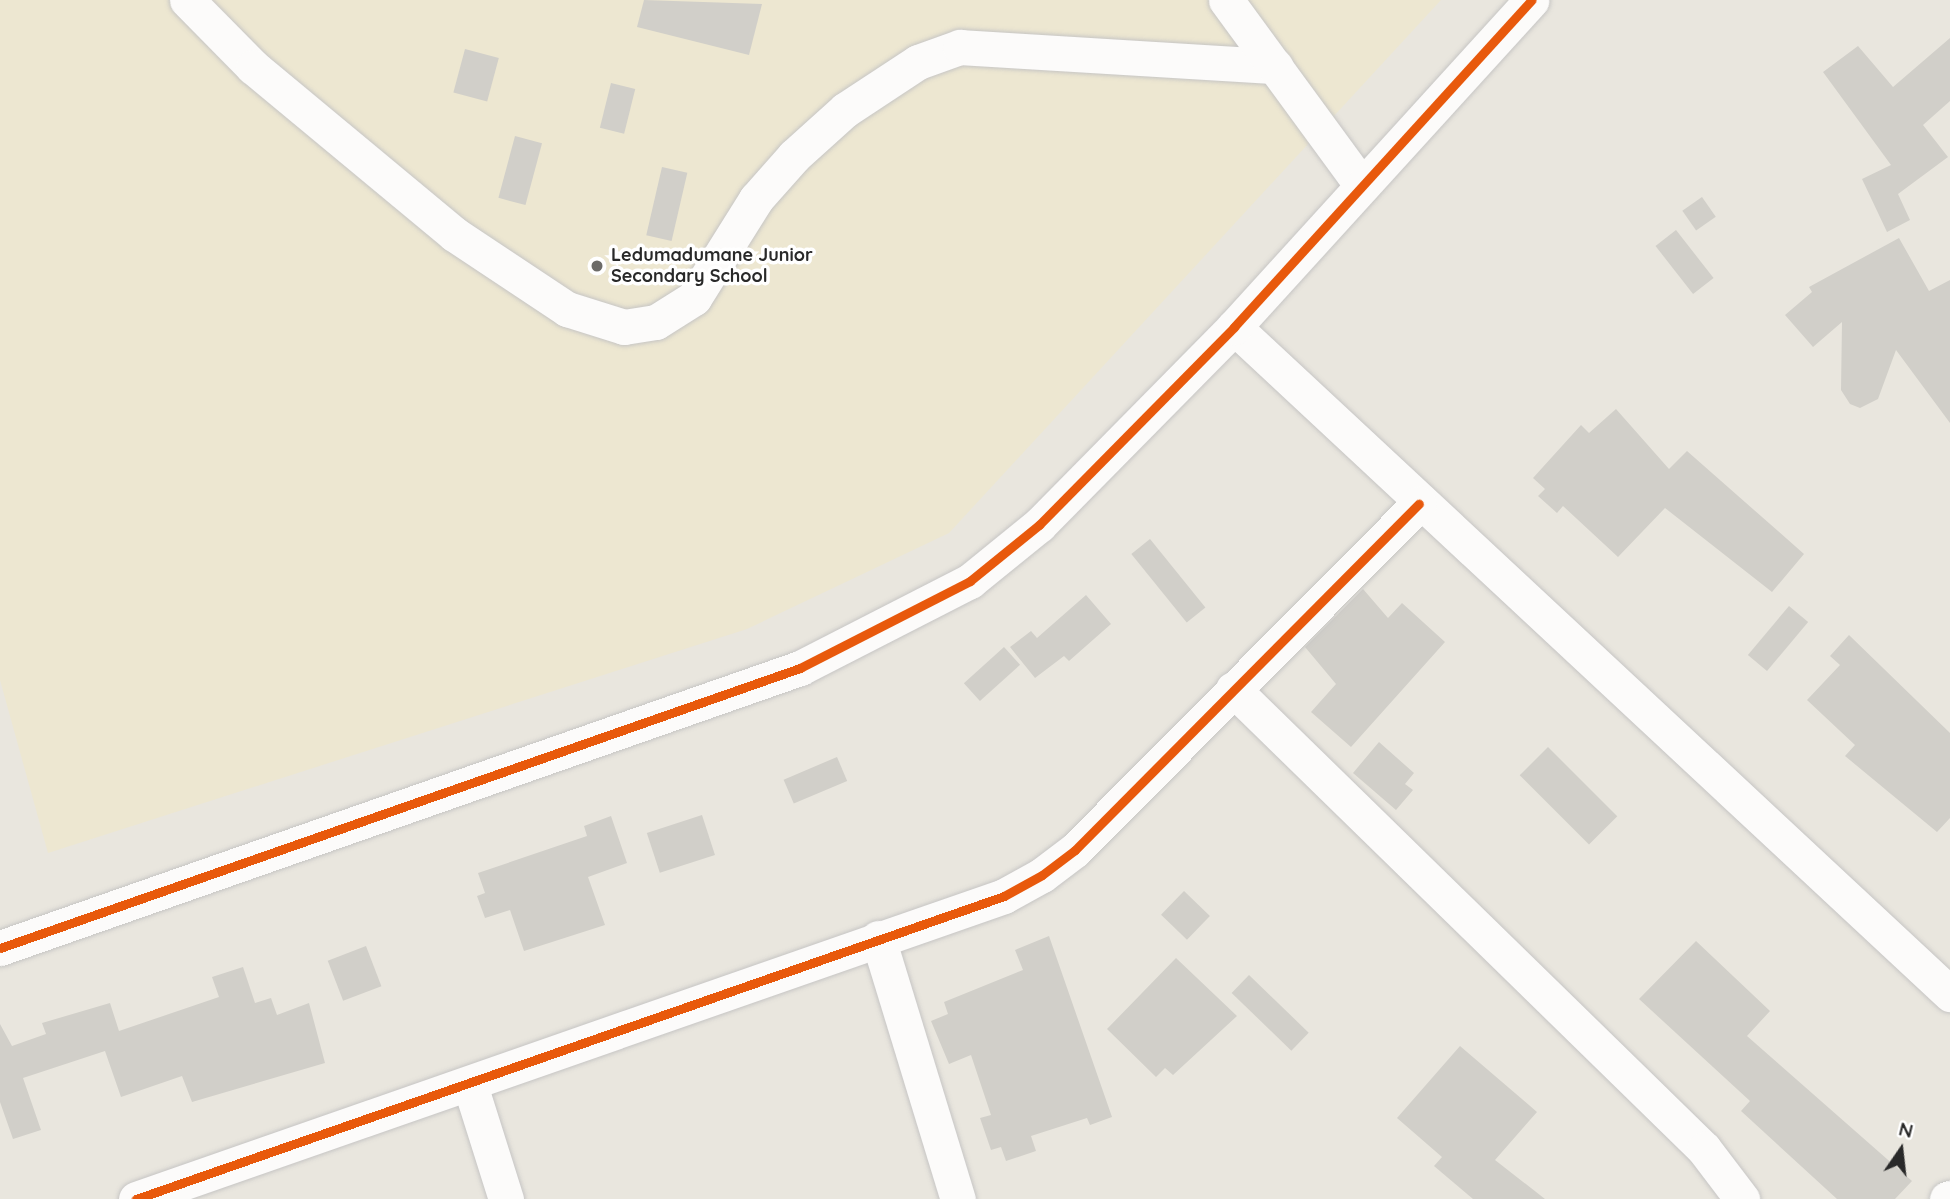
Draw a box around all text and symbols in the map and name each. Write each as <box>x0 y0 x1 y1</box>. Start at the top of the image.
place label: Ledumadumane Junior Secondary School <box>611 245 813 288</box>
marker: Ledumadumane Junior Secondary School <box>589 258 605 274</box>
north arrow <box>1866 1115 1936 1185</box>
text: N <box>1896 1116 1916 1143</box>

